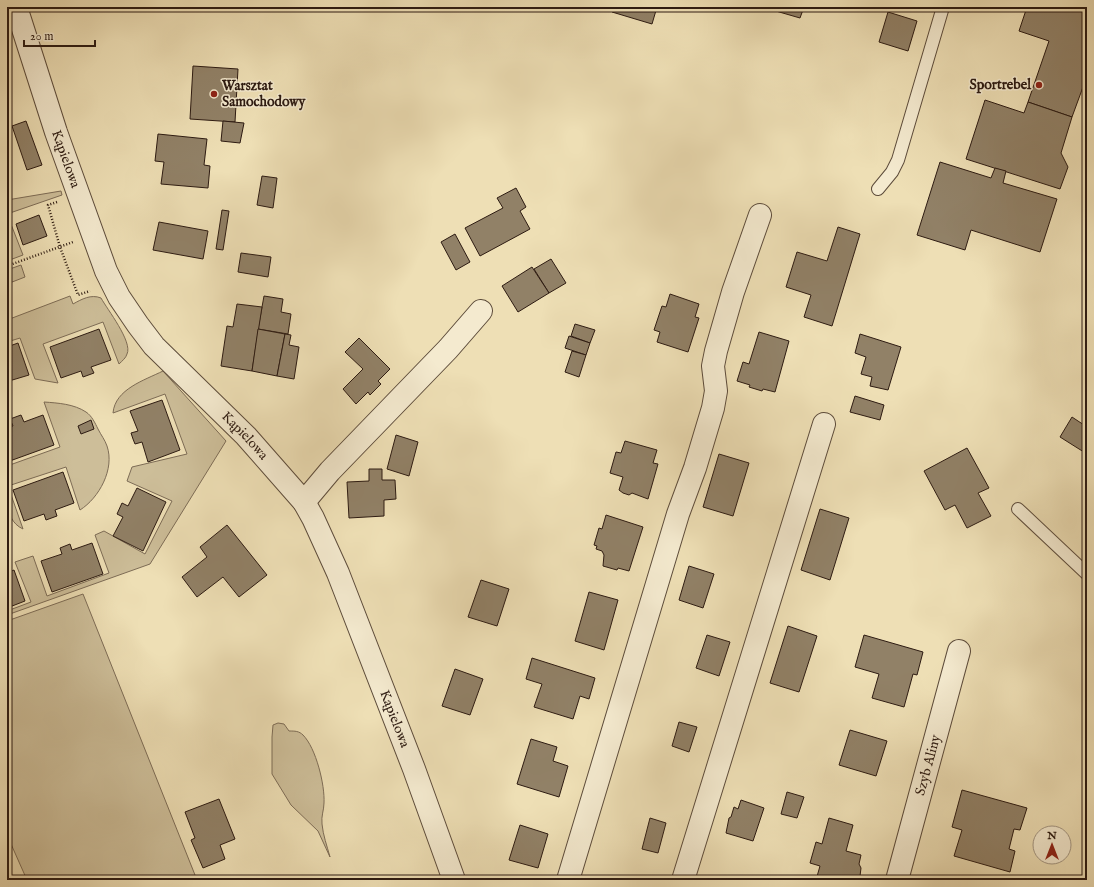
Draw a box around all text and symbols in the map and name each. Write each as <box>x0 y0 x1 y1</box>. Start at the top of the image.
scale bar <box>24 22 95 48</box>
text: 20 m <box>30 29 53 44</box>
place label: Sportrebel <box>969 76 1032 94</box>
place label: Warsztat Samochodowy <box>221 77 307 111</box>
marker: Sportrebel <box>1034 80 1044 90</box>
marker: Warsztat Samochodowy <box>209 89 219 99</box>
street label: Kąpielowa <box>47 128 85 191</box>
street label: Kąpielowa <box>217 408 273 465</box>
street label: Kąpielowa <box>375 687 414 751</box>
street label: Szyb Aliny <box>911 733 945 798</box>
north arrow <box>1032 825 1072 865</box>
text: N <box>1046 829 1057 843</box>

